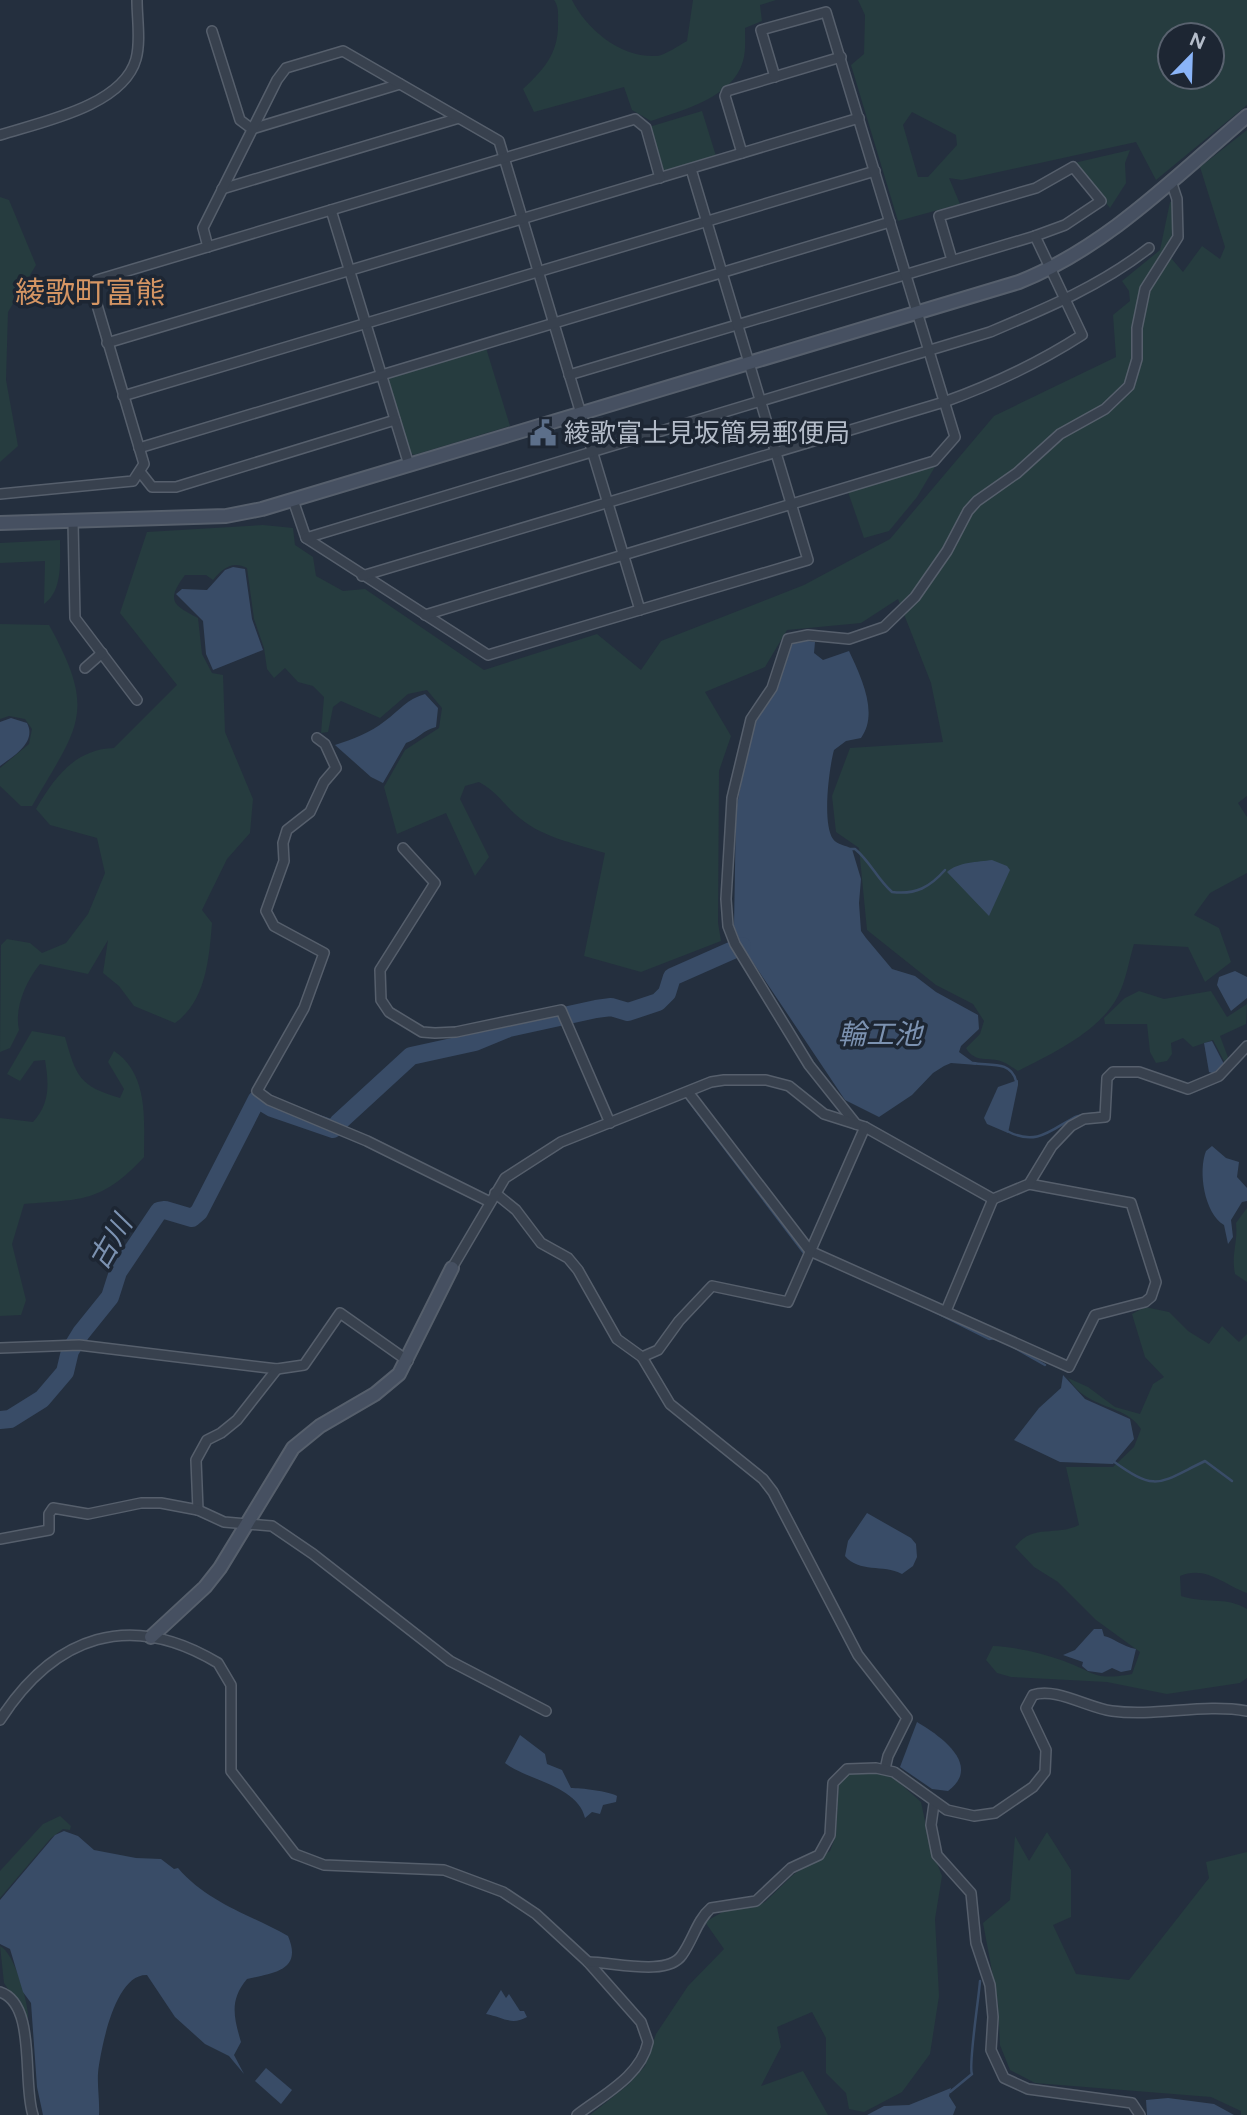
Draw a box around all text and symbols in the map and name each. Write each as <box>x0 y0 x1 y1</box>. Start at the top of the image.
north arrow <box>1156 21 1226 91</box>
text: N <box>1186 27 1209 54</box>
district label: 綾歌町富熊 <box>15 274 165 311</box>
place label: 綾歌富士見坂簡易郵便局 <box>564 417 850 449</box>
public building icon: 綾歌富士見坂簡易郵便局 <box>528 418 558 448</box>
water label: 輪工池 <box>838 1017 925 1051</box>
water label: 古川 <box>81 1207 140 1275</box>

